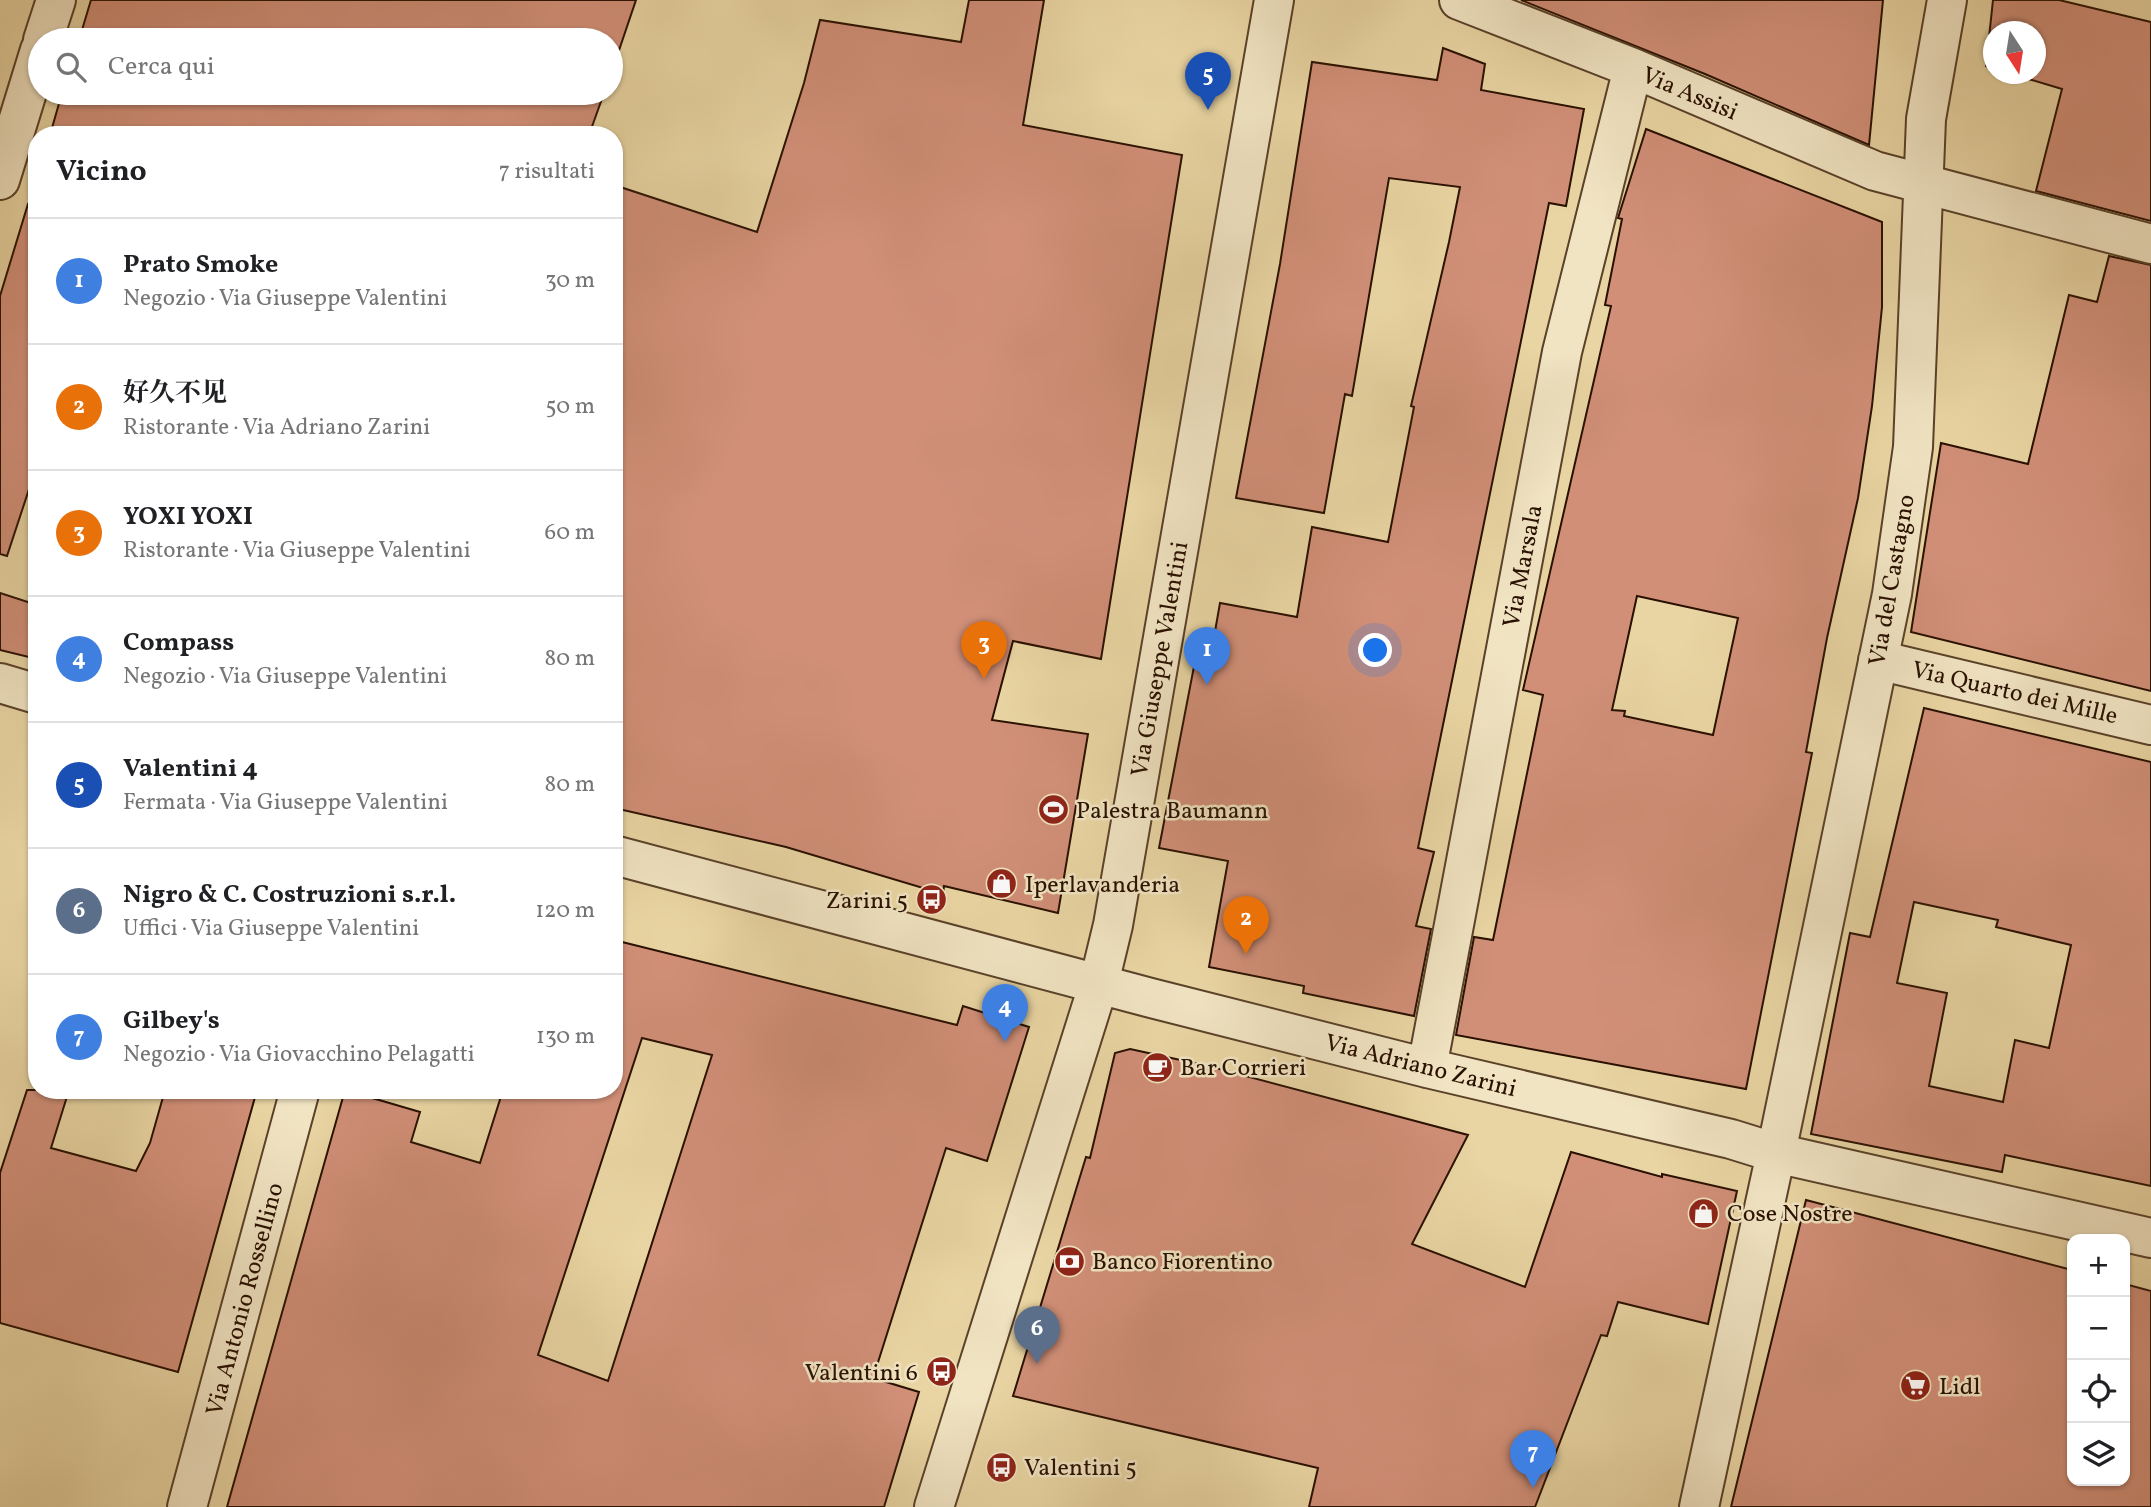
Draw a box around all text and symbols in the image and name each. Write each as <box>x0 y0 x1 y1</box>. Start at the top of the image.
north arrow <box>1983 21 2046 84</box>
search box <box>28 28 623 105</box>
icon: search <box>52 48 90 86</box>
text: Cerca qui <box>108 49 215 85</box>
pin: 5 <box>1185 52 1231 110</box>
street label: Via Assisi <box>1636 59 1743 130</box>
text: Vicino <box>56 151 147 193</box>
text: 7 risultati <box>499 156 595 188</box>
text: Prato Smoke <box>123 247 278 283</box>
text: 1 <box>74 265 84 297</box>
text: 30 m <box>545 265 595 297</box>
text: Negozio · Via Giuseppe Valentini <box>123 283 447 315</box>
text: 好久不见 <box>123 376 227 412</box>
text: 2 <box>73 391 85 423</box>
text: 50 m <box>546 391 595 423</box>
text: Ristorante · Via Adriano Zarini <box>123 412 430 444</box>
street label: Via del Castagno <box>1861 492 1925 669</box>
text: YOXI YOXI <box>123 499 253 535</box>
street label: Via Marsala <box>1495 502 1553 631</box>
text: 3 <box>73 517 85 549</box>
text: 60 m <box>545 517 595 549</box>
text: Ristorante · Via Giuseppe Valentini <box>123 535 471 567</box>
street label: Via Giuseppe Valentini <box>1124 539 1198 780</box>
pin: 3 <box>961 621 1007 679</box>
text: Compass <box>123 625 234 661</box>
pin: 1 <box>1184 627 1230 685</box>
your location <box>1358 633 1392 667</box>
text: 4 <box>72 643 86 675</box>
text: 80 m <box>545 643 595 675</box>
street label: Via Quarto dei Mille <box>1908 654 2121 734</box>
text: Negozio · Via Giuseppe Valentini <box>123 661 447 693</box>
text: Valentini 4 <box>123 751 258 787</box>
text: 5 <box>73 769 85 801</box>
text: 80 m <box>545 769 595 801</box>
text: Fermata · Via Giuseppe Valentini <box>123 787 448 819</box>
sports icon: Palestra Baumann <box>1036 793 1070 827</box>
place label: Palestra Baumann <box>1076 795 1268 829</box>
shop icon: Iperlavanderia <box>985 867 1019 901</box>
place label: Iperlavanderia <box>1025 869 1180 903</box>
text: Nigro & C. Costruzioni s.r.l. <box>123 877 456 913</box>
bus stop icon: Zarini 5 <box>914 883 948 917</box>
place label: Zarini 5 <box>826 885 908 919</box>
text: 6 <box>73 895 85 927</box>
text: 120 m <box>535 895 595 927</box>
pin: 2 <box>1223 896 1269 954</box>
text: Uffici · Via Giuseppe Valentini <box>123 913 419 945</box>
pin: 4 <box>982 984 1028 1042</box>
text: Gilbey's <box>123 1003 220 1039</box>
text: 7 <box>74 1021 85 1053</box>
text: 130 m <box>536 1021 595 1053</box>
street label: Via Adriano Zarini <box>1321 1027 1520 1107</box>
text: Negozio · Via Giovacchino Pelagatti <box>123 1039 475 1071</box>
cafe icon: Bar Corrieri <box>1140 1050 1174 1084</box>
place label: Bar Corrieri <box>1180 1052 1306 1086</box>
street label: Via Antonio Rossellino <box>198 1179 293 1420</box>
shop icon: Cose Nostre <box>1687 1196 1721 1230</box>
place label: Cose Nostre <box>1727 1198 1853 1232</box>
map controls <box>2067 1234 2130 1486</box>
button: + <box>2067 1234 2130 1297</box>
bank icon: Banco Fiorentino <box>1052 1244 1086 1278</box>
place label: Banco Fiorentino <box>1092 1246 1273 1280</box>
button: − <box>2067 1297 2130 1360</box>
pin: 6 <box>1014 1306 1060 1364</box>
bus stop icon: Valentini 6 <box>924 1355 958 1389</box>
place label: Valentini 6 <box>805 1357 918 1391</box>
button: locate <box>2067 1360 2130 1423</box>
supermarket icon: Lidl <box>1899 1369 1933 1403</box>
place label: Lidl <box>1939 1371 1980 1405</box>
button: layers <box>2067 1423 2130 1486</box>
pin: 7 <box>1510 1430 1556 1488</box>
bus stop icon: Valentini 5 <box>984 1450 1018 1484</box>
place label: Valentini 5 <box>1024 1452 1137 1486</box>

